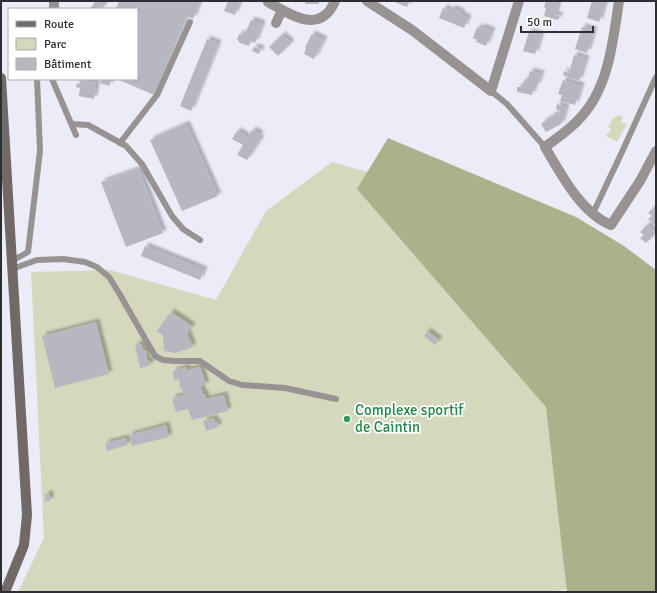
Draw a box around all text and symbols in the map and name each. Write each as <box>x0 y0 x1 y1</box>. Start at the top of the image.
legend <box>8 8 138 80</box>
scale bar <box>521 8 593 34</box>
text: 50 m <box>527 15 552 30</box>
text: Route <box>44 17 74 32</box>
text: Parc <box>44 37 67 52</box>
text: Bâtiment <box>44 57 91 72</box>
place label: Complexe sportif de Caintin <box>355 401 464 436</box>
marker: Complexe sportif de Caintin <box>342 414 352 424</box>

